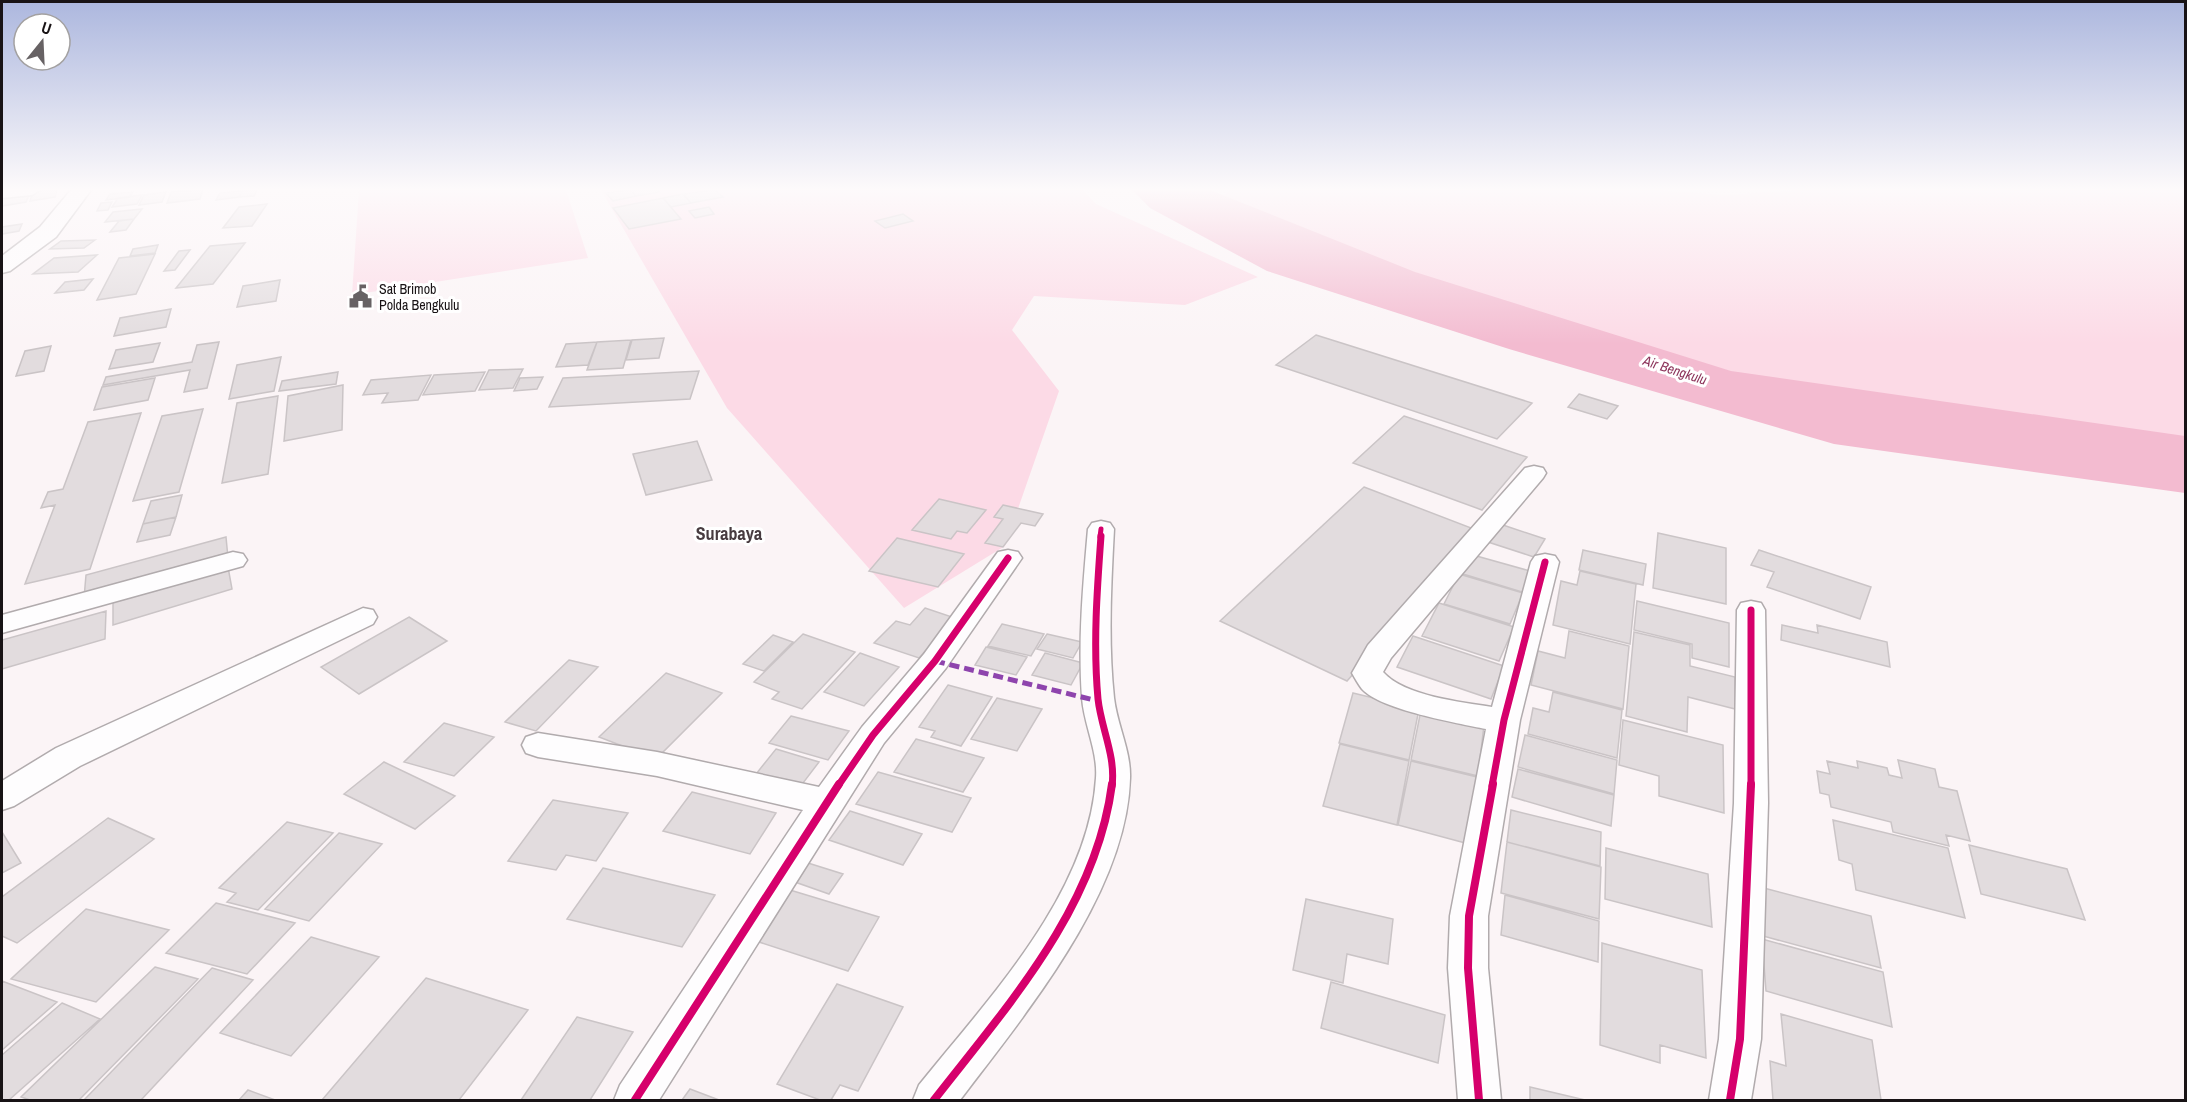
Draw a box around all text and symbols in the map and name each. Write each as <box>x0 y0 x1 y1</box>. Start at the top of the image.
north arrow <box>12 12 72 72</box>
text: U <box>39 16 55 40</box>
place label: Sat Brimob Polda Bengkulu <box>379 280 459 314</box>
public building icon: Sat Brimob Polda Bengkulu <box>348 284 374 310</box>
water label: Air Bengkulu <box>1640 351 1710 389</box>
district label: Surabaya <box>696 521 763 546</box>

